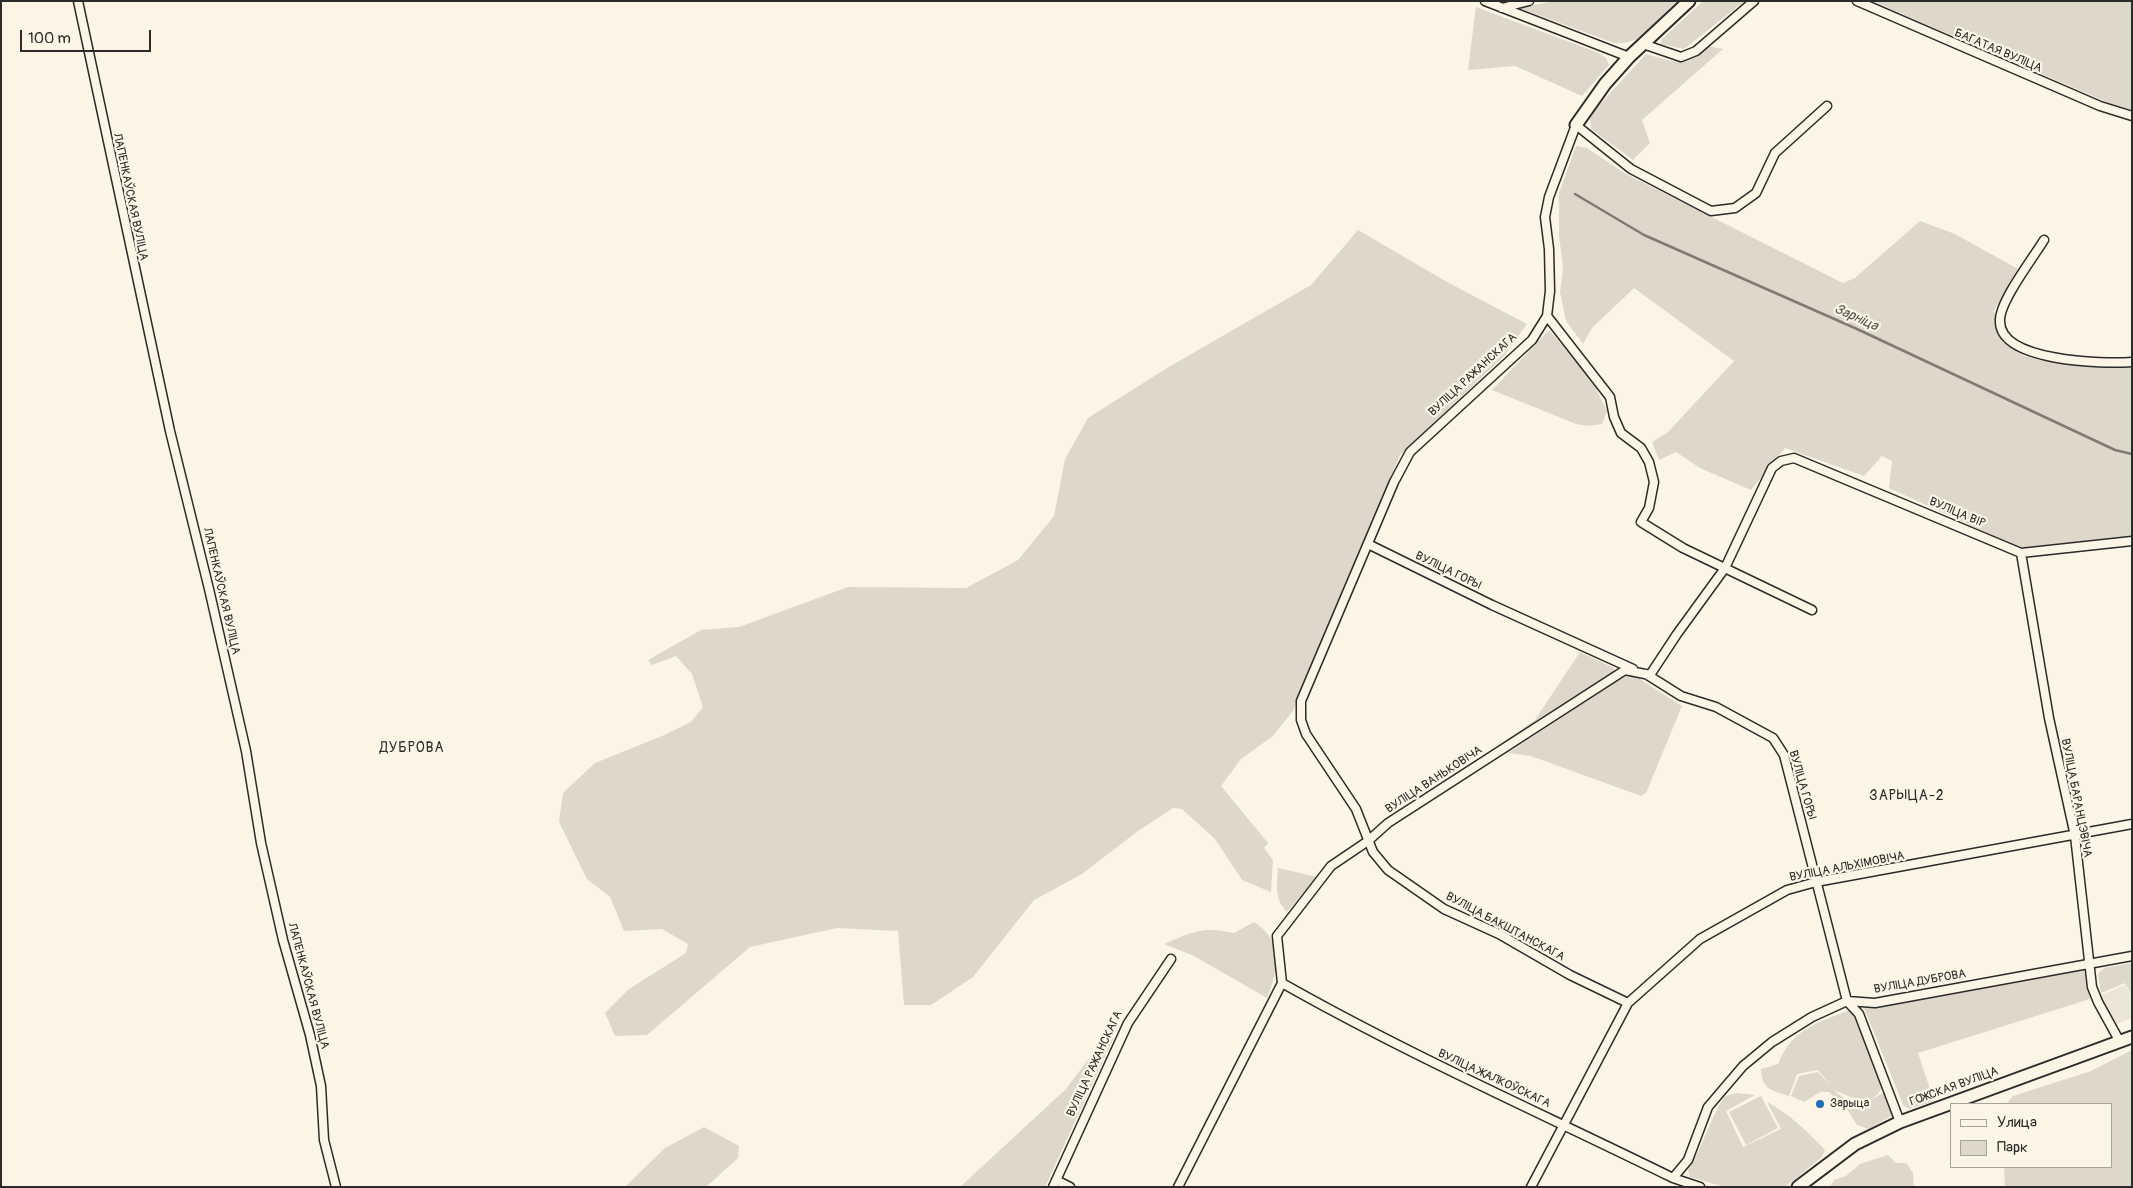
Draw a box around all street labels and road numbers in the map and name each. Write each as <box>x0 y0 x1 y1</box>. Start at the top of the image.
street label: БАГАТАЯ ВУЛІЦА <box>1952 26 2044 76</box>
street label: ЛАПЕНКАЎСКАЯ ВУЛІЦА <box>109 132 151 262</box>
street label: ВУЛІЦА РАЖАНСКАГА <box>1426 330 1520 420</box>
street label: ВУЛІЦА ВІР <box>1927 495 1987 531</box>
street label: ЛАПЕНКАЎСКАЯ ВУЛІЦА <box>199 526 243 656</box>
street label: ВУЛІЦА ГОРЫ <box>1413 549 1483 593</box>
street label: ВУЛІЦА БАРАНЦЭВІЧА <box>2057 737 2095 859</box>
street label: ВУЛІЦА ВАНЬКОВІЧА <box>1383 743 1485 817</box>
street label: ВУЛІЦА ГОРЫ <box>1785 749 1819 821</box>
street label: ВУЛІЦА АЛЬХІМОВІЧА <box>1788 849 1906 885</box>
street label: ВУЛІЦА БАКШТАНСКАГА <box>1443 889 1567 965</box>
street label: ЛАПЕНКАЎСКАЯ ВУЛІЦА <box>284 921 332 1051</box>
street label: ВУЛІЦА ДУБРОВА <box>1873 967 1967 997</box>
street label: ВУЛІЦА РАЖАНСКАГА <box>1064 1009 1126 1119</box>
street label: ВУЛІЦА ЖАЛКОЎСКАГА <box>1435 1047 1553 1111</box>
street label: ГОЖСКАЯ ВУЛІЦА <box>1908 1064 2000 1110</box>

